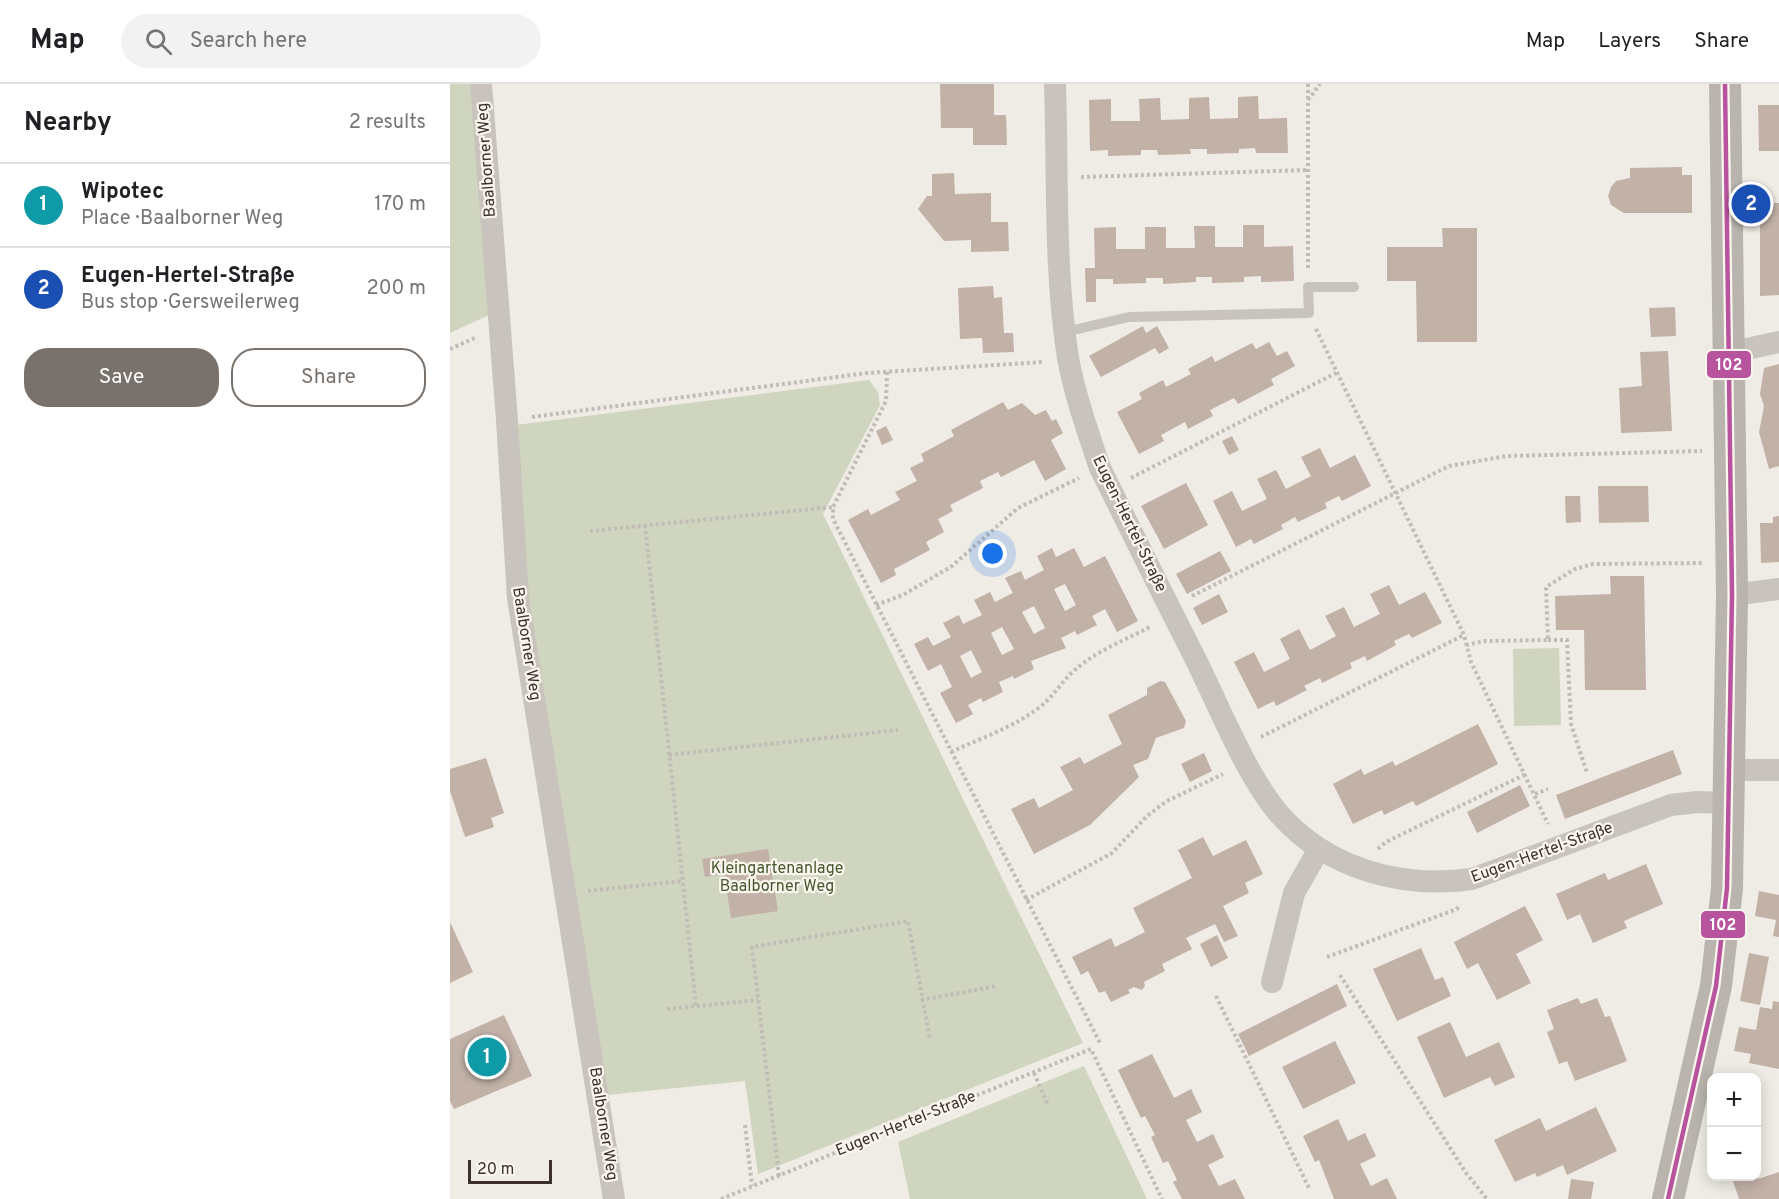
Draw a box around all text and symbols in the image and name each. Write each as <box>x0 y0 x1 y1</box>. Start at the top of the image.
search box <box>121 14 541 68</box>
text: Map <box>30 23 85 59</box>
icon: search <box>142 25 175 58</box>
text: Search here <box>190 28 307 55</box>
text: Map <box>1526 28 1565 55</box>
text: Layers <box>1598 28 1661 55</box>
text: Share <box>1694 28 1749 55</box>
street label: Baalborner Weg <box>473 102 501 218</box>
text: Nearby <box>24 107 112 140</box>
text: 2 results <box>349 110 426 136</box>
text: Wipotec <box>81 179 164 206</box>
pin: 2 <box>1732 182 1770 226</box>
text: 1 <box>40 192 48 218</box>
text: 170 m <box>374 192 426 218</box>
text: Place · Baalborner Weg <box>81 206 283 232</box>
text: Eugen-Hertel-Straße <box>81 263 295 290</box>
text: 2 <box>37 276 50 302</box>
text: 200 m <box>367 276 426 302</box>
text: Bus stop · Gersweilerweg <box>81 290 300 316</box>
button: Save <box>24 348 219 407</box>
button: Share <box>231 348 426 407</box>
line badge: 102 <box>1706 350 1752 379</box>
text: 102 <box>1716 356 1742 376</box>
street label: Eugen-Hertel-Straße <box>1087 453 1171 595</box>
your location <box>978 539 1007 568</box>
street label: Baalborner Weg <box>507 586 545 702</box>
street label: Eugen-Hertel-Straße <box>1468 818 1616 888</box>
park label: Kleingartenanlage Baalborner Weg <box>711 859 843 897</box>
line badge: 102 <box>1700 910 1746 939</box>
text: 102 <box>1710 916 1736 936</box>
pin: 1 <box>468 1034 507 1080</box>
street label: Baalborner Weg <box>584 1066 622 1182</box>
map controls <box>1707 1073 1761 1181</box>
button: + <box>1707 1073 1761 1127</box>
street label: Eugen-Hertel-Straße <box>833 1087 979 1161</box>
button: − <box>1707 1127 1761 1181</box>
scale bar <box>468 1157 552 1184</box>
text: 20 m <box>477 1160 514 1180</box>

